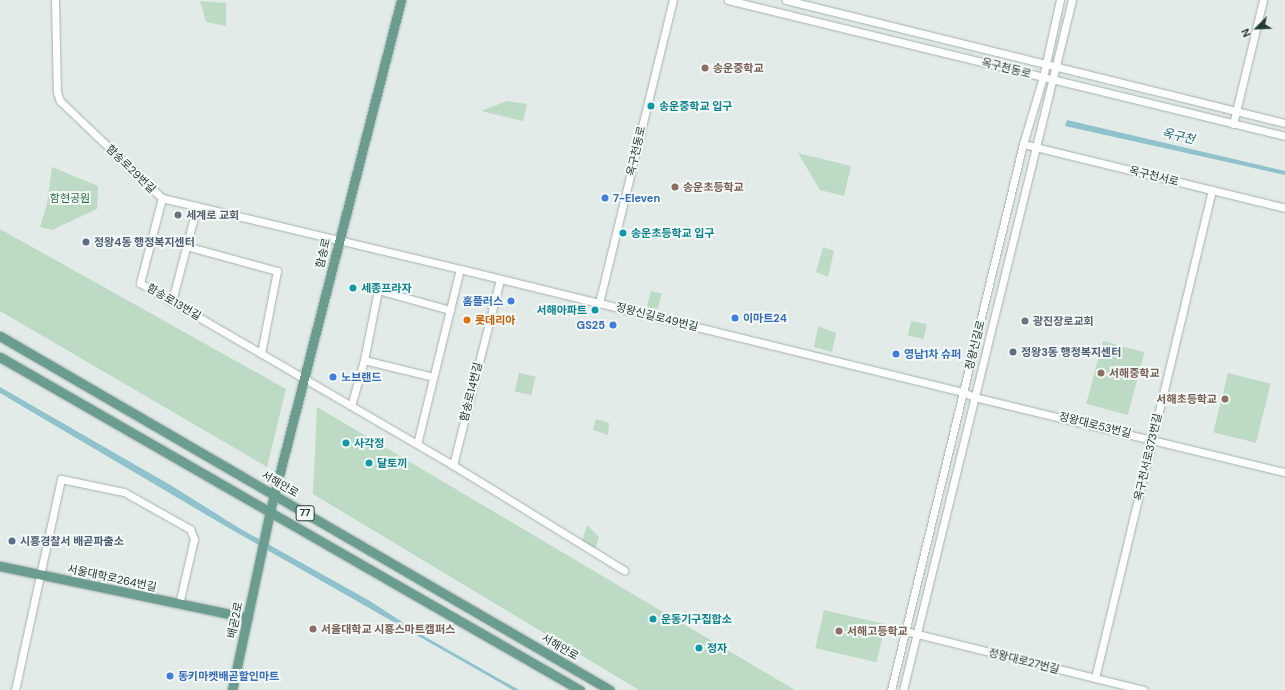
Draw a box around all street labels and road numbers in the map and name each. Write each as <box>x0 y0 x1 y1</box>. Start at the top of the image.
street label: 옥구천동로 <box>980 55 1032 81</box>
street label: 옥구천동로 <box>624 125 648 177</box>
street label: 함송로29번길 <box>103 142 159 196</box>
street label: 옥구천서로 <box>1128 163 1180 189</box>
street label: 함송로 <box>313 237 333 269</box>
street label: 함송로13번길 <box>144 281 204 323</box>
street label: 정왕신길로49번길 <box>614 300 700 334</box>
street label: 정왕신길로 <box>962 319 988 371</box>
street label: 함송로14번길 <box>457 361 485 423</box>
street label: 정왕대로53번길 <box>1058 410 1132 440</box>
street label: 옥구천서로373번길 <box>1132 412 1164 502</box>
street label: 서해안로 <box>259 468 301 500</box>
road number: 77 <box>295 505 315 521</box>
street label: 서울대학로264번길 <box>66 562 158 594</box>
street label: 배곧2로 <box>225 601 245 639</box>
street label: 서해안로 <box>539 631 581 663</box>
street label: 정왕대로27번길 <box>987 646 1061 676</box>

